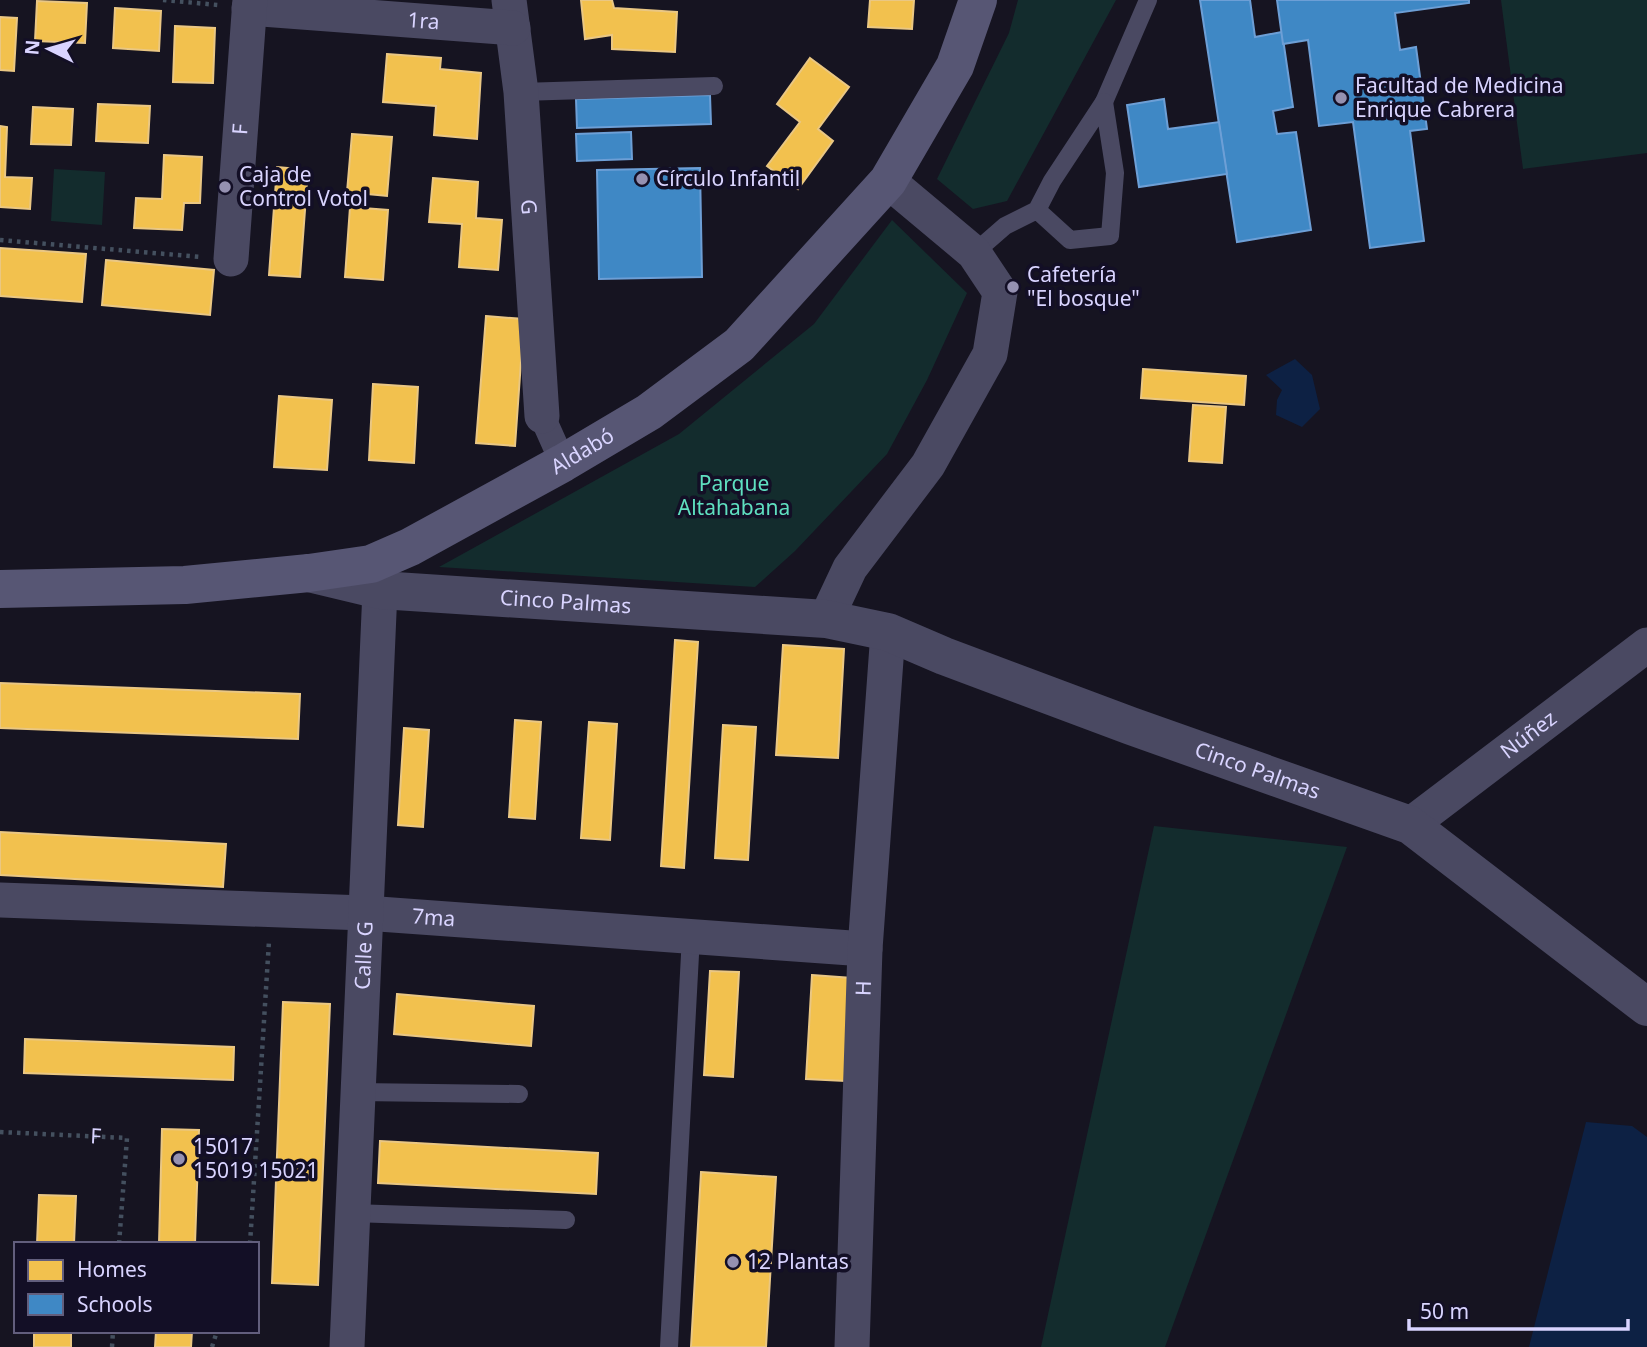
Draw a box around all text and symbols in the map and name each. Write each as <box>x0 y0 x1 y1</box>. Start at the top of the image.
street label: 1ra <box>407 5 441 35</box>
north arrow <box>14 14 84 84</box>
text: N <box>18 39 46 56</box>
place label: Facultad de Medicina Enrique Cabrera <box>1355 71 1564 123</box>
marker: Facultad de Medicina Enrique Cabrera <box>1333 90 1349 106</box>
street label: F <box>225 123 254 136</box>
place label: Caja de Control Votol <box>239 160 368 212</box>
place label: Círculo Infantil <box>656 164 800 192</box>
marker: Círculo Infantil <box>634 171 650 187</box>
marker: Caja de Control Votol <box>217 179 233 195</box>
street label: G <box>515 198 544 215</box>
place label: Cafetería "El bosque" <box>1027 260 1140 312</box>
marker: Cafetería "El bosque" <box>1005 279 1021 295</box>
street label: Aldabó <box>545 421 619 480</box>
park label: Parque Altahabana <box>678 469 790 521</box>
street label: Cinco Palmas <box>499 583 632 619</box>
street label: Núñez <box>1494 704 1562 764</box>
street label: Cinco Palmas <box>1191 735 1324 805</box>
street label: 7ma <box>411 901 456 932</box>
street label: Calle G <box>348 920 379 990</box>
street label: H <box>848 980 877 996</box>
street label: F <box>90 1121 102 1150</box>
place label: 15017 15019 15021 <box>193 1132 319 1184</box>
marker: 15017 15019 15021 <box>171 1151 187 1167</box>
legend <box>14 1242 259 1333</box>
place label: 12 Plantas <box>747 1247 849 1275</box>
marker: 12 Plantas <box>725 1254 741 1270</box>
text: Homes <box>77 1255 147 1283</box>
scale bar <box>1409 1288 1628 1332</box>
text: Schools <box>77 1290 152 1318</box>
text: 50 m <box>1420 1297 1469 1325</box>

